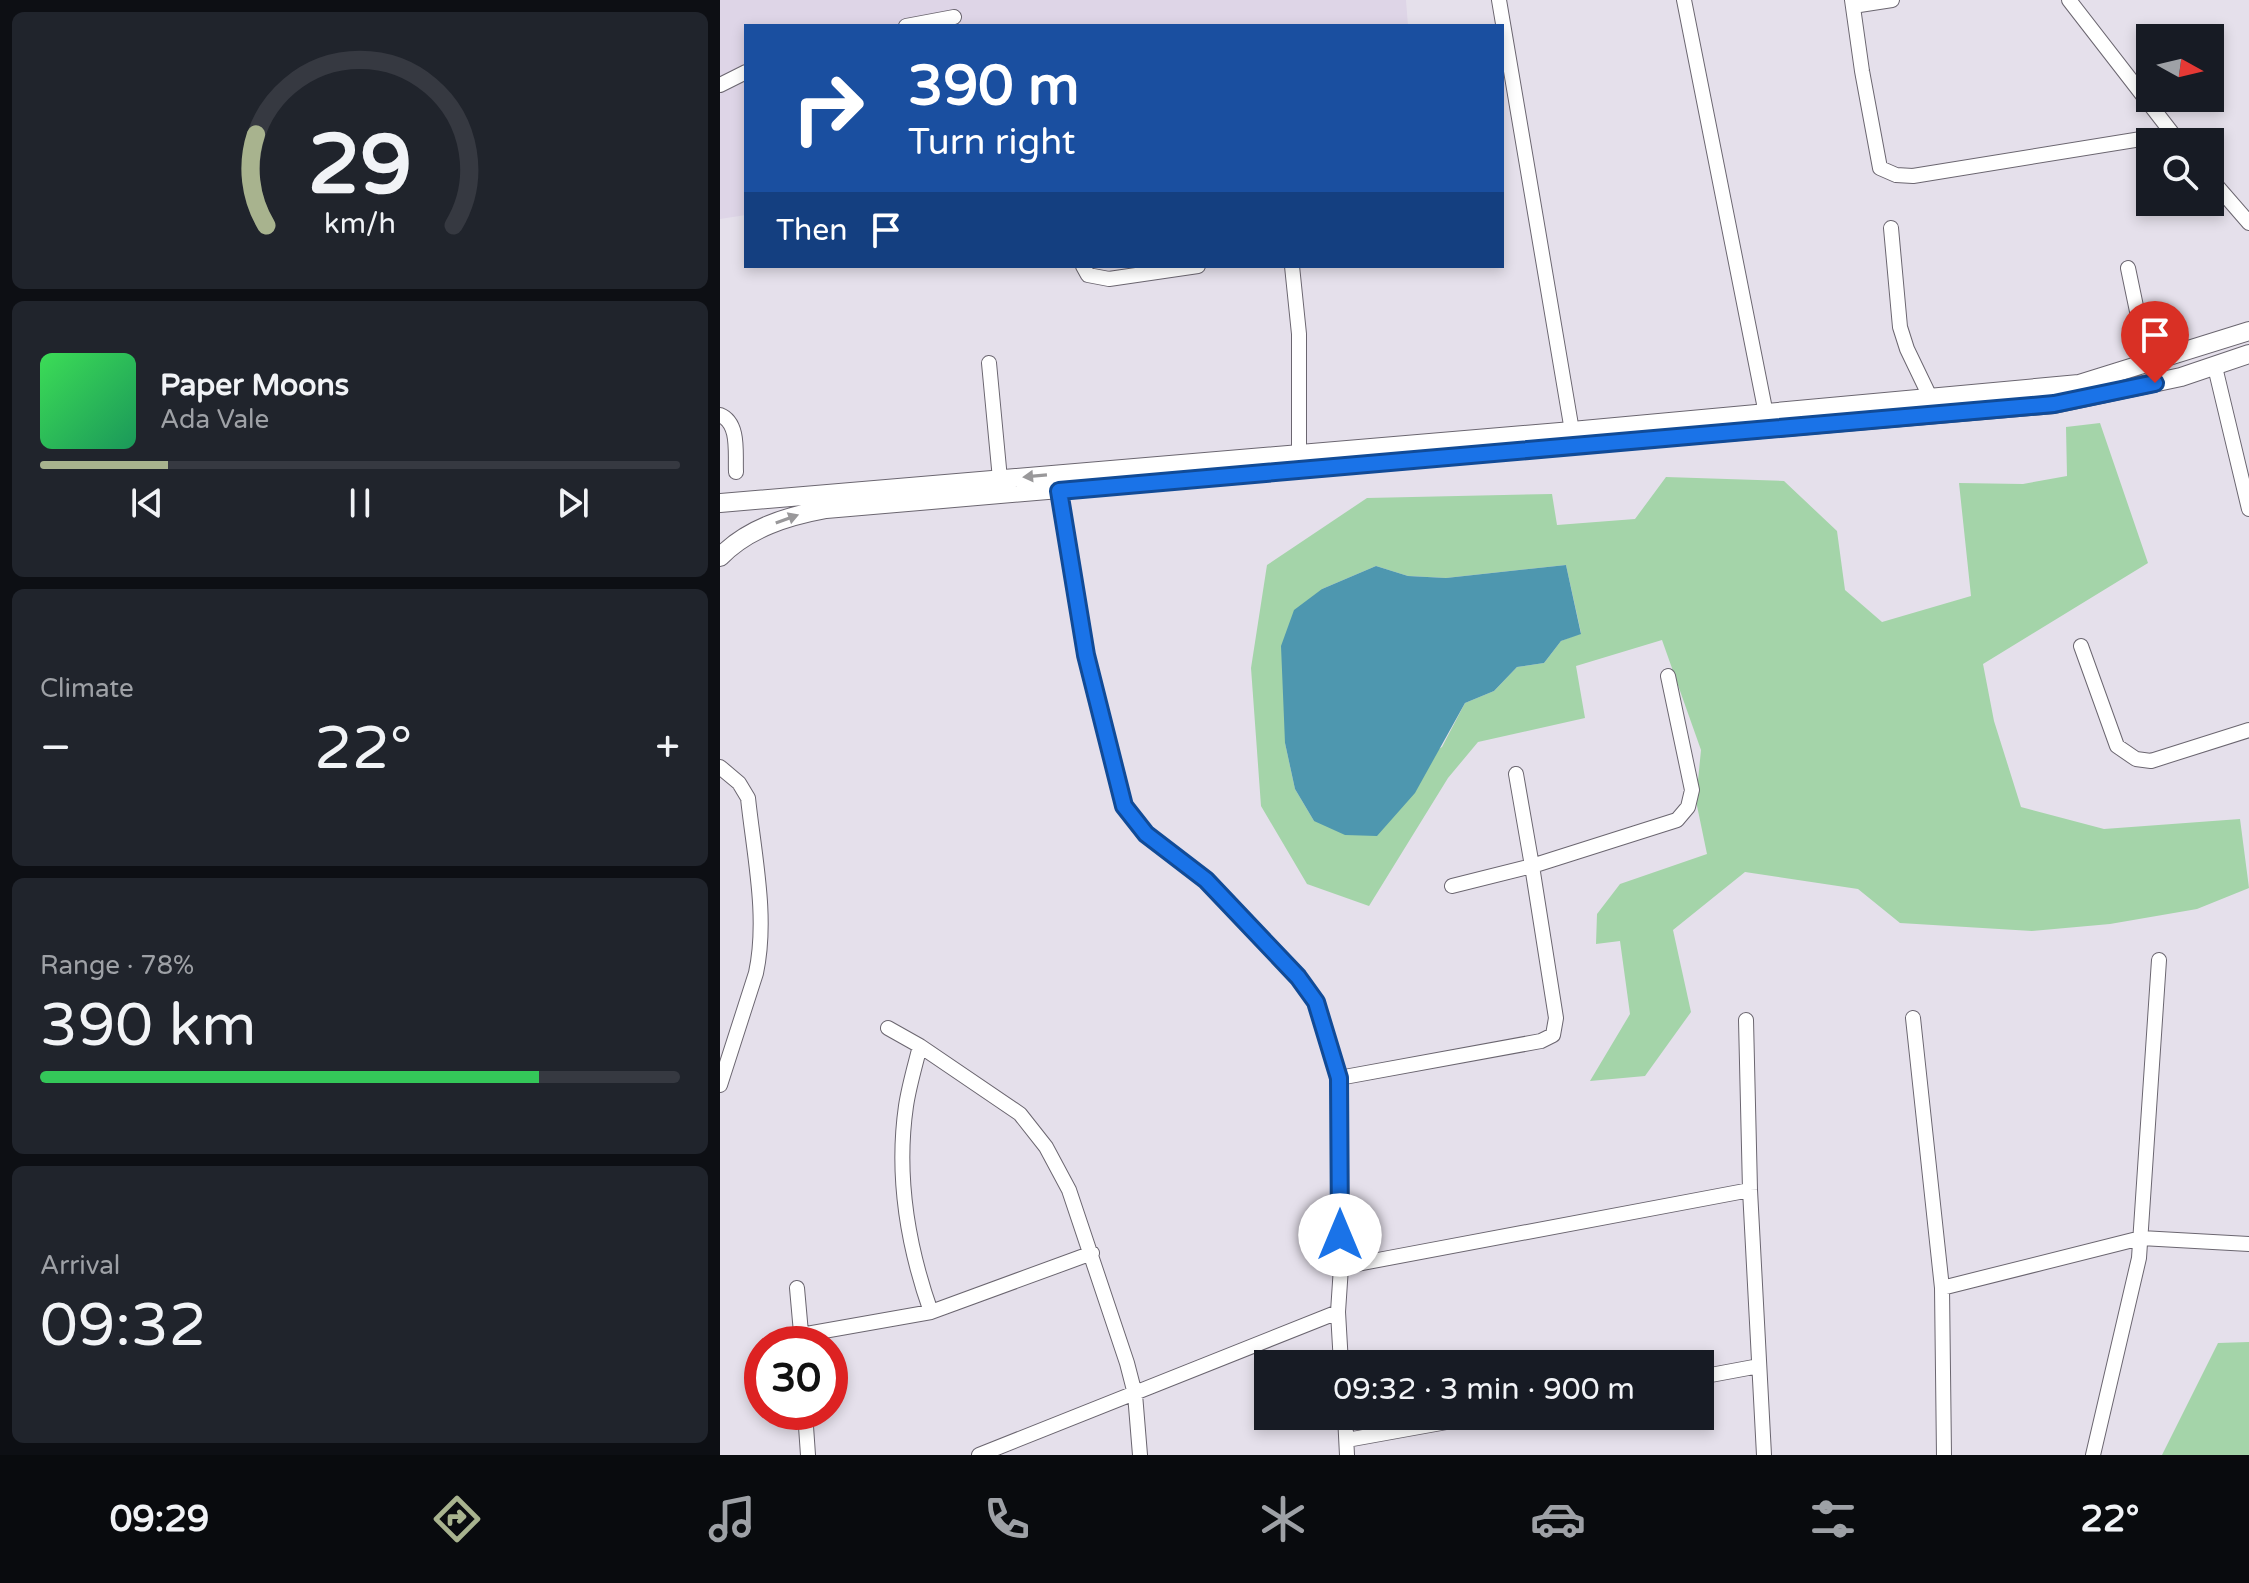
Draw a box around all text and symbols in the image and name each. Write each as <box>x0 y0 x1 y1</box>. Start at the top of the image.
north arrow <box>2136 24 2224 112</box>
map controls <box>2136 24 2224 216</box>
text: 390 m <box>908 53 1079 120</box>
icon: right <box>776 56 880 160</box>
text: 29 <box>308 116 412 216</box>
text: Turn right <box>908 121 1075 164</box>
button: search <box>2136 128 2224 216</box>
text: km/h <box>324 207 396 241</box>
icon: arrive <box>864 208 908 252</box>
text: Then <box>776 212 848 249</box>
pin <box>2121 301 2189 383</box>
icon: arrive <box>2133 313 2177 357</box>
text: Paper Moons <box>160 367 349 404</box>
text: Ada Vale <box>160 404 269 435</box>
one-way arrow <box>1022 470 1047 483</box>
icon: previous <box>125 481 169 525</box>
icon: pause <box>338 481 382 525</box>
icon: next <box>551 481 595 525</box>
one-way arrow <box>775 512 799 525</box>
text: Climate <box>40 673 134 704</box>
text: 22° <box>314 713 412 785</box>
text: − <box>40 722 71 775</box>
text: + <box>655 722 680 775</box>
text: Range · 78% <box>40 950 194 981</box>
text: 390 km <box>40 990 256 1062</box>
position arrow <box>1298 1193 1382 1277</box>
text: Arrival <box>40 1250 120 1281</box>
text: 09:32 <box>40 1290 206 1362</box>
speed limit sign: 30 <box>744 1326 848 1430</box>
text: 09:32 · 3 min · 900 m <box>1333 1371 1635 1408</box>
icon: directions <box>429 1491 485 1547</box>
icon: music <box>704 1491 760 1547</box>
icon: phone <box>979 1491 1035 1547</box>
icon: climate <box>1255 1491 1311 1547</box>
icon: car <box>1530 1491 1586 1547</box>
icon: filters <box>1805 1491 1861 1547</box>
text: 09:29 <box>110 1498 209 1541</box>
text: 22° <box>2081 1498 2139 1541</box>

